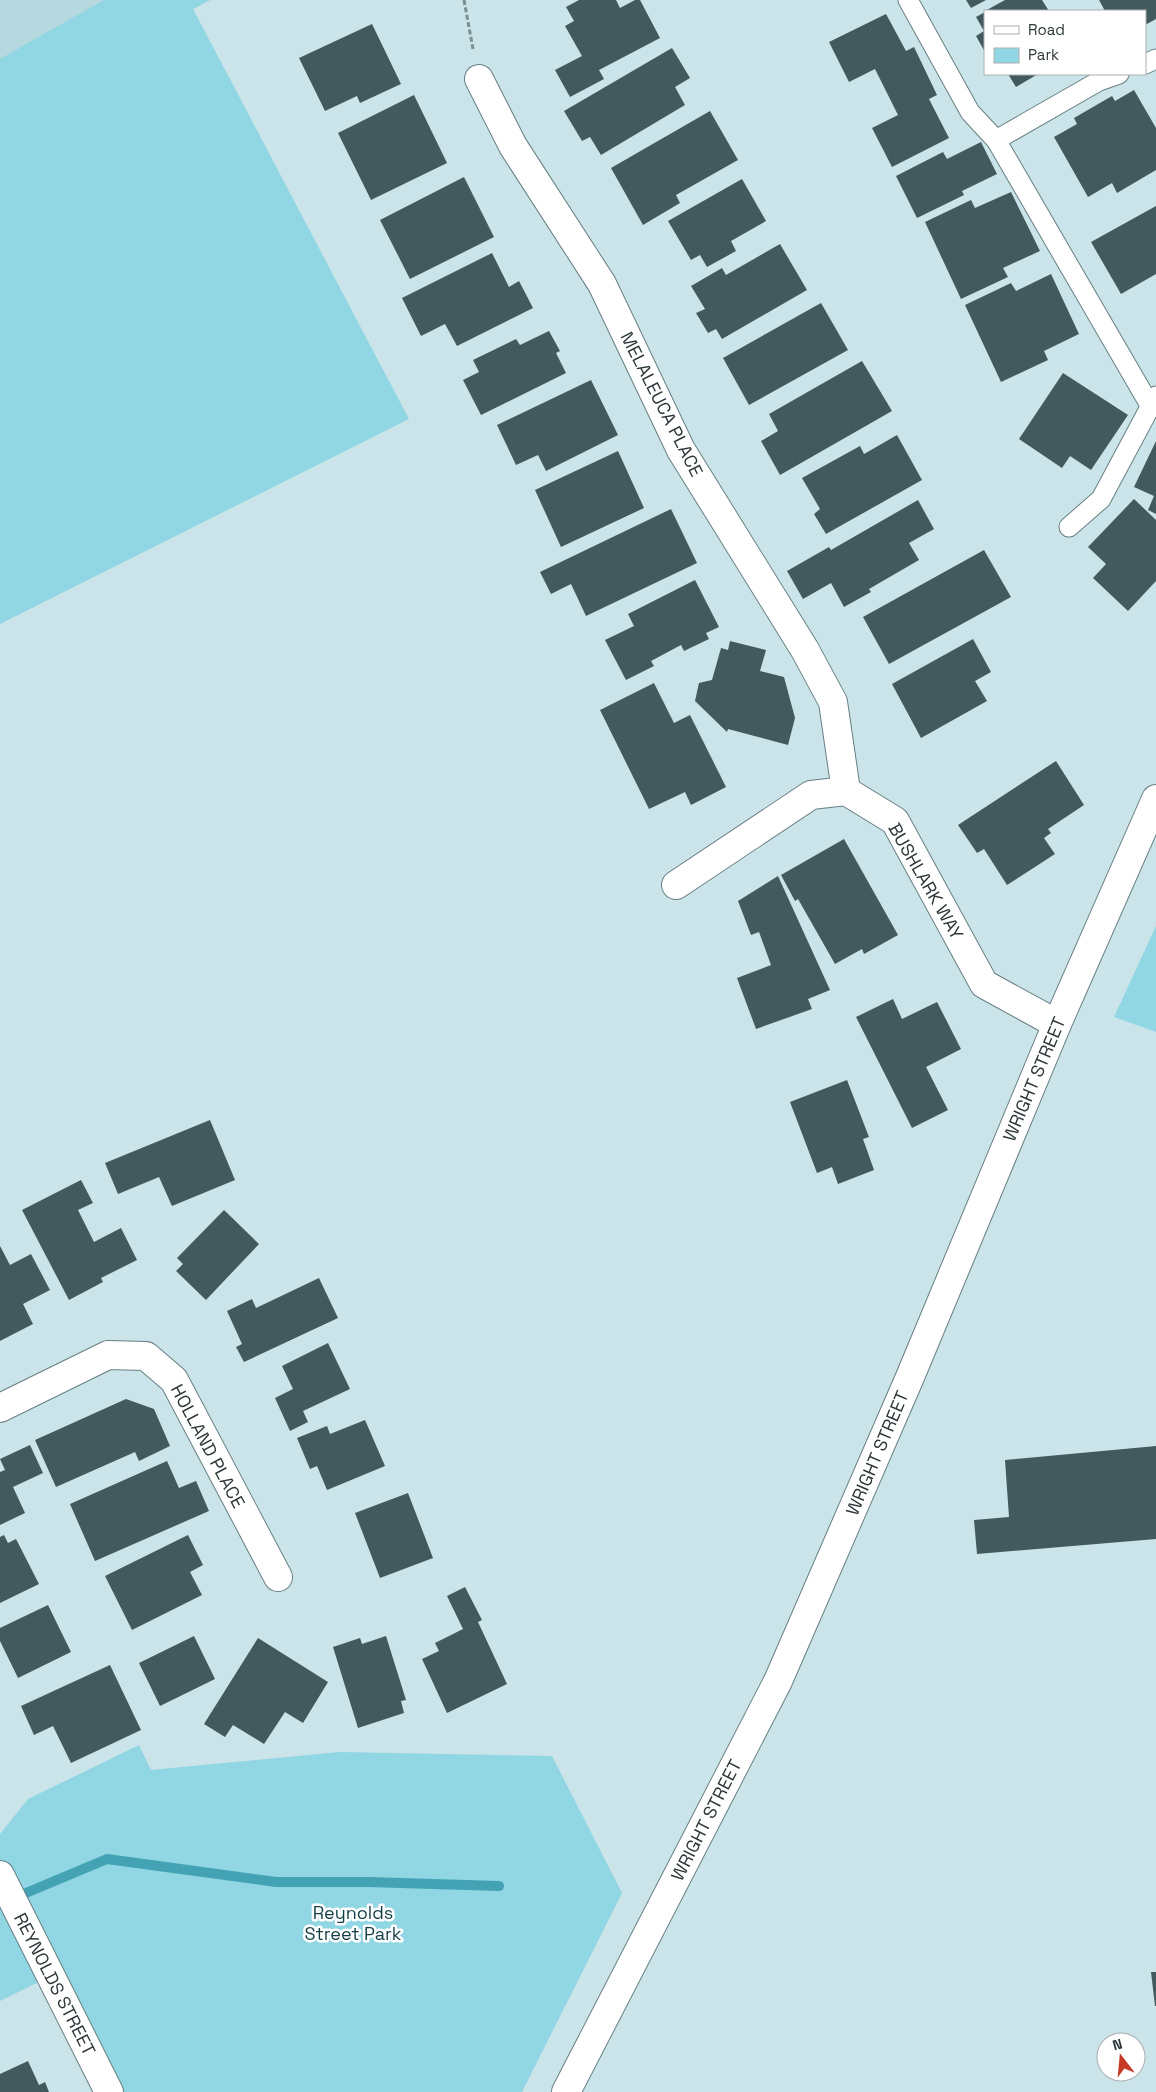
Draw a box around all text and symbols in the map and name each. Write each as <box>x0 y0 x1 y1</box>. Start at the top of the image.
legend <box>984 10 1146 75</box>
text: Road <box>1028 20 1065 39</box>
text: Park <box>1028 45 1059 64</box>
street label: MELALEUCA PLACE <box>616 328 708 480</box>
street label: BUSHLARK WAY <box>883 819 969 943</box>
street label: WRIGHT STREET <box>997 1013 1071 1145</box>
street label: HOLLAND PLACE <box>166 1380 250 1512</box>
street label: WRIGHT STREET <box>840 1387 914 1519</box>
street label: WRIGHT STREET <box>666 1755 747 1885</box>
park label: Reynolds Street Park <box>304 1901 402 1945</box>
street label: REYNOLDS STREET <box>9 1909 101 2060</box>
north arrow <box>1096 2032 1146 2082</box>
text: N <box>1110 2035 1124 2054</box>

